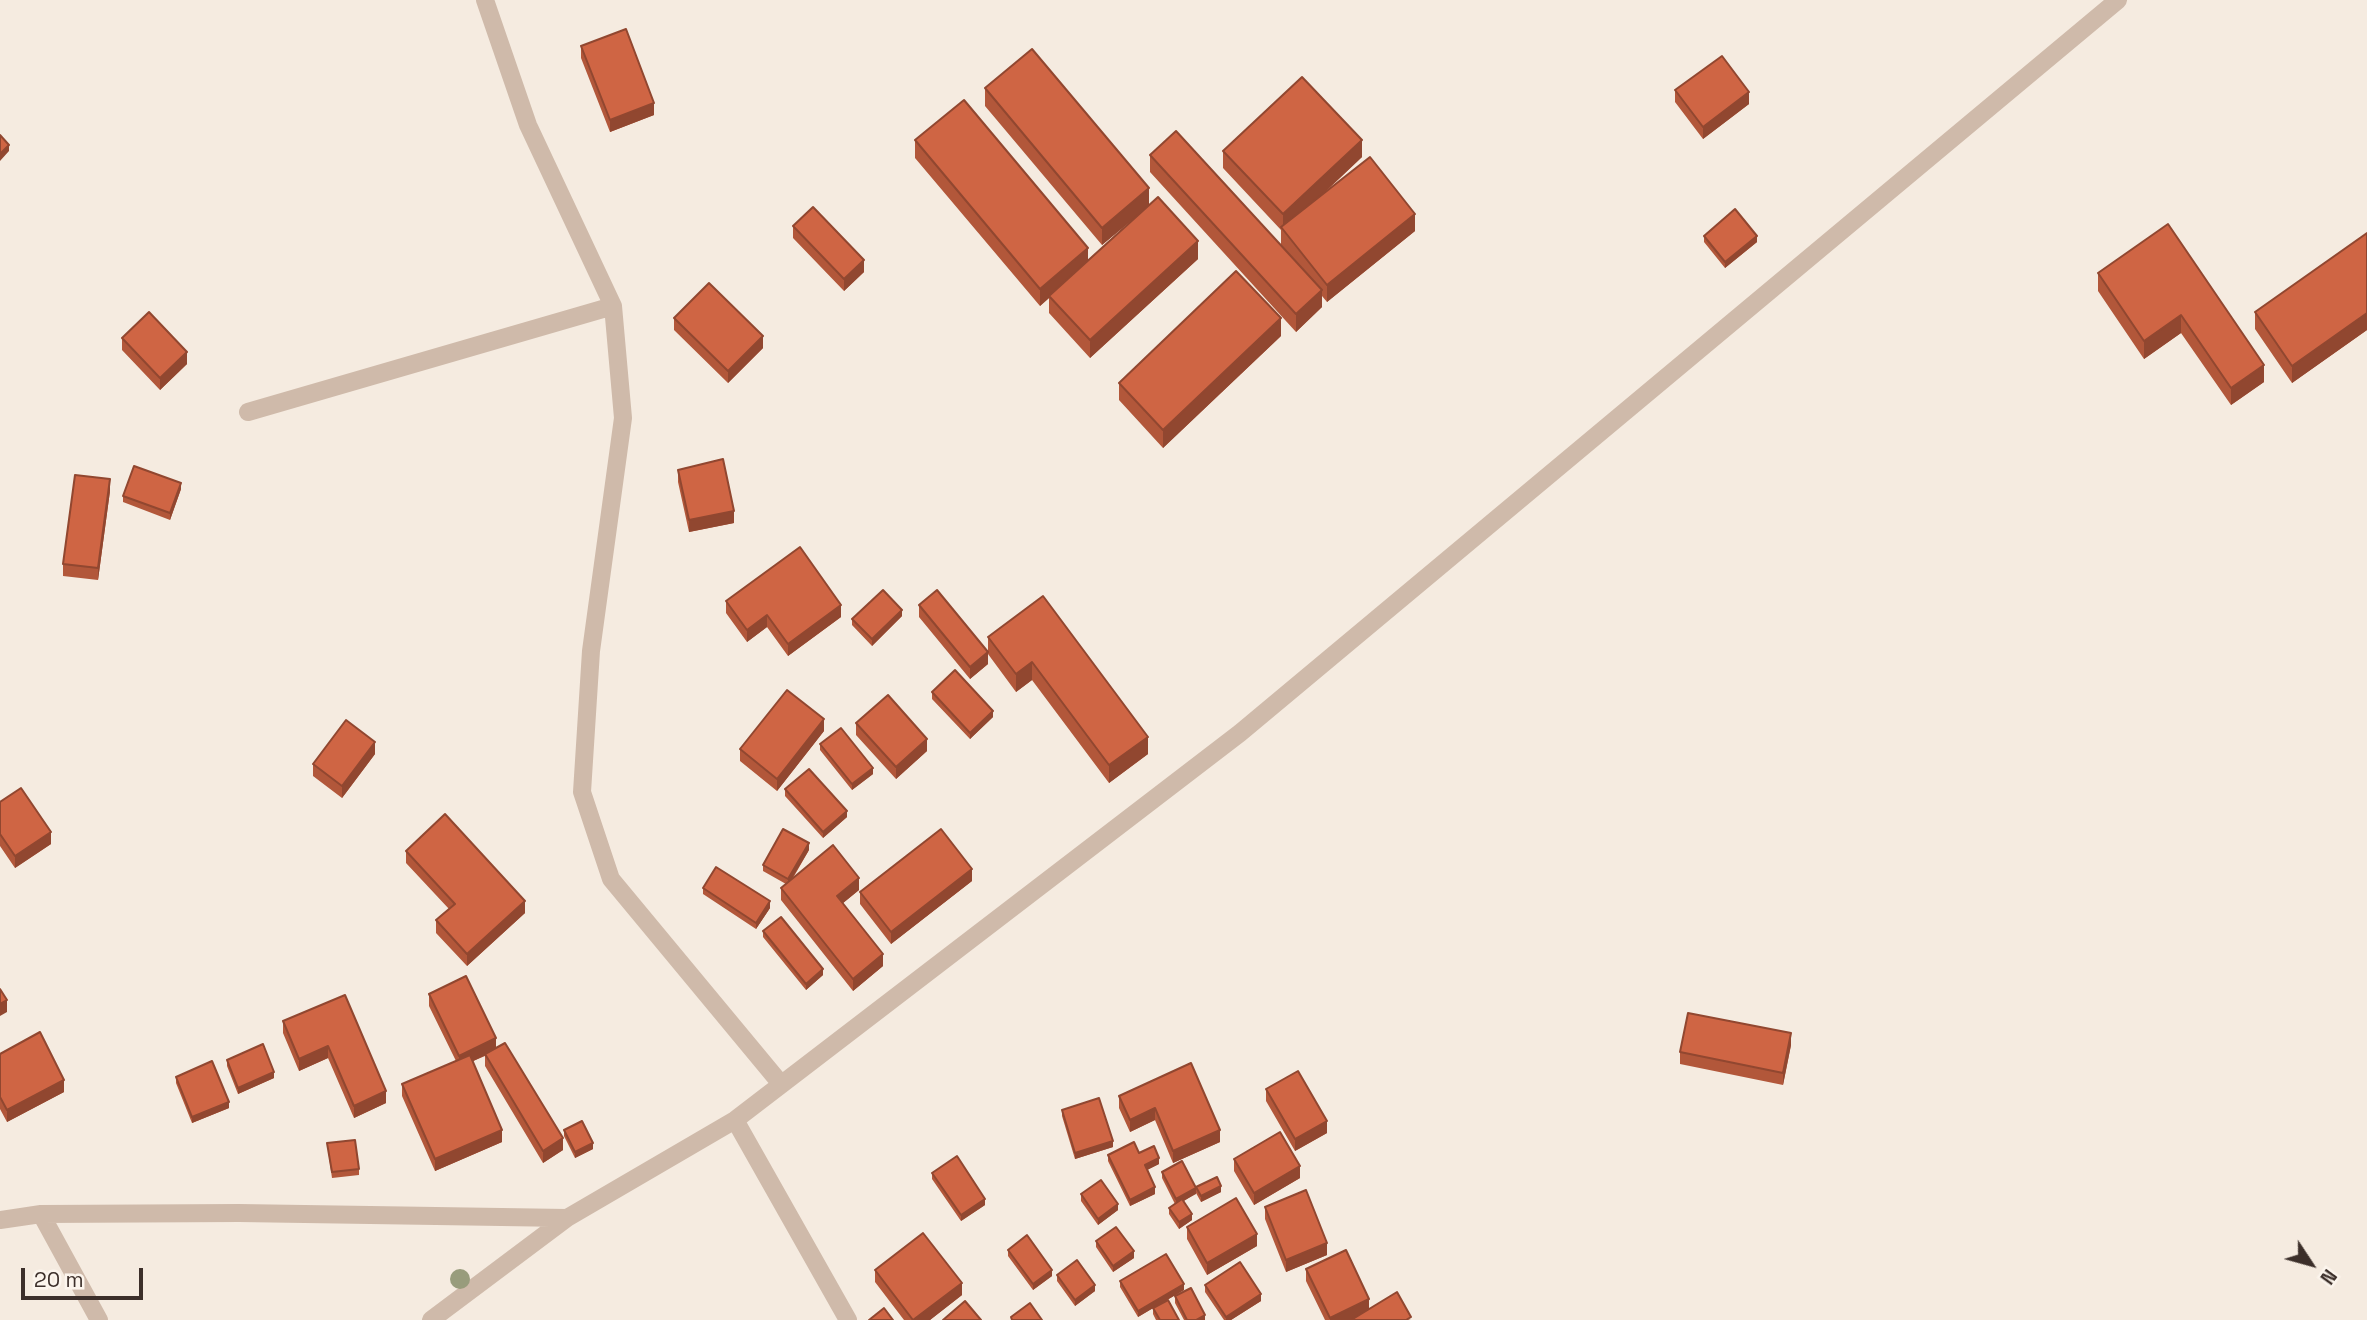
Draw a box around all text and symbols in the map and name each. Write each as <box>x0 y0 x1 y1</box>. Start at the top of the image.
north arrow <box>2276 1229 2346 1299</box>
scale bar <box>24 1254 147 1298</box>
text: N <box>2315 1264 2342 1289</box>
text: 20 m <box>34 1266 84 1293</box>

